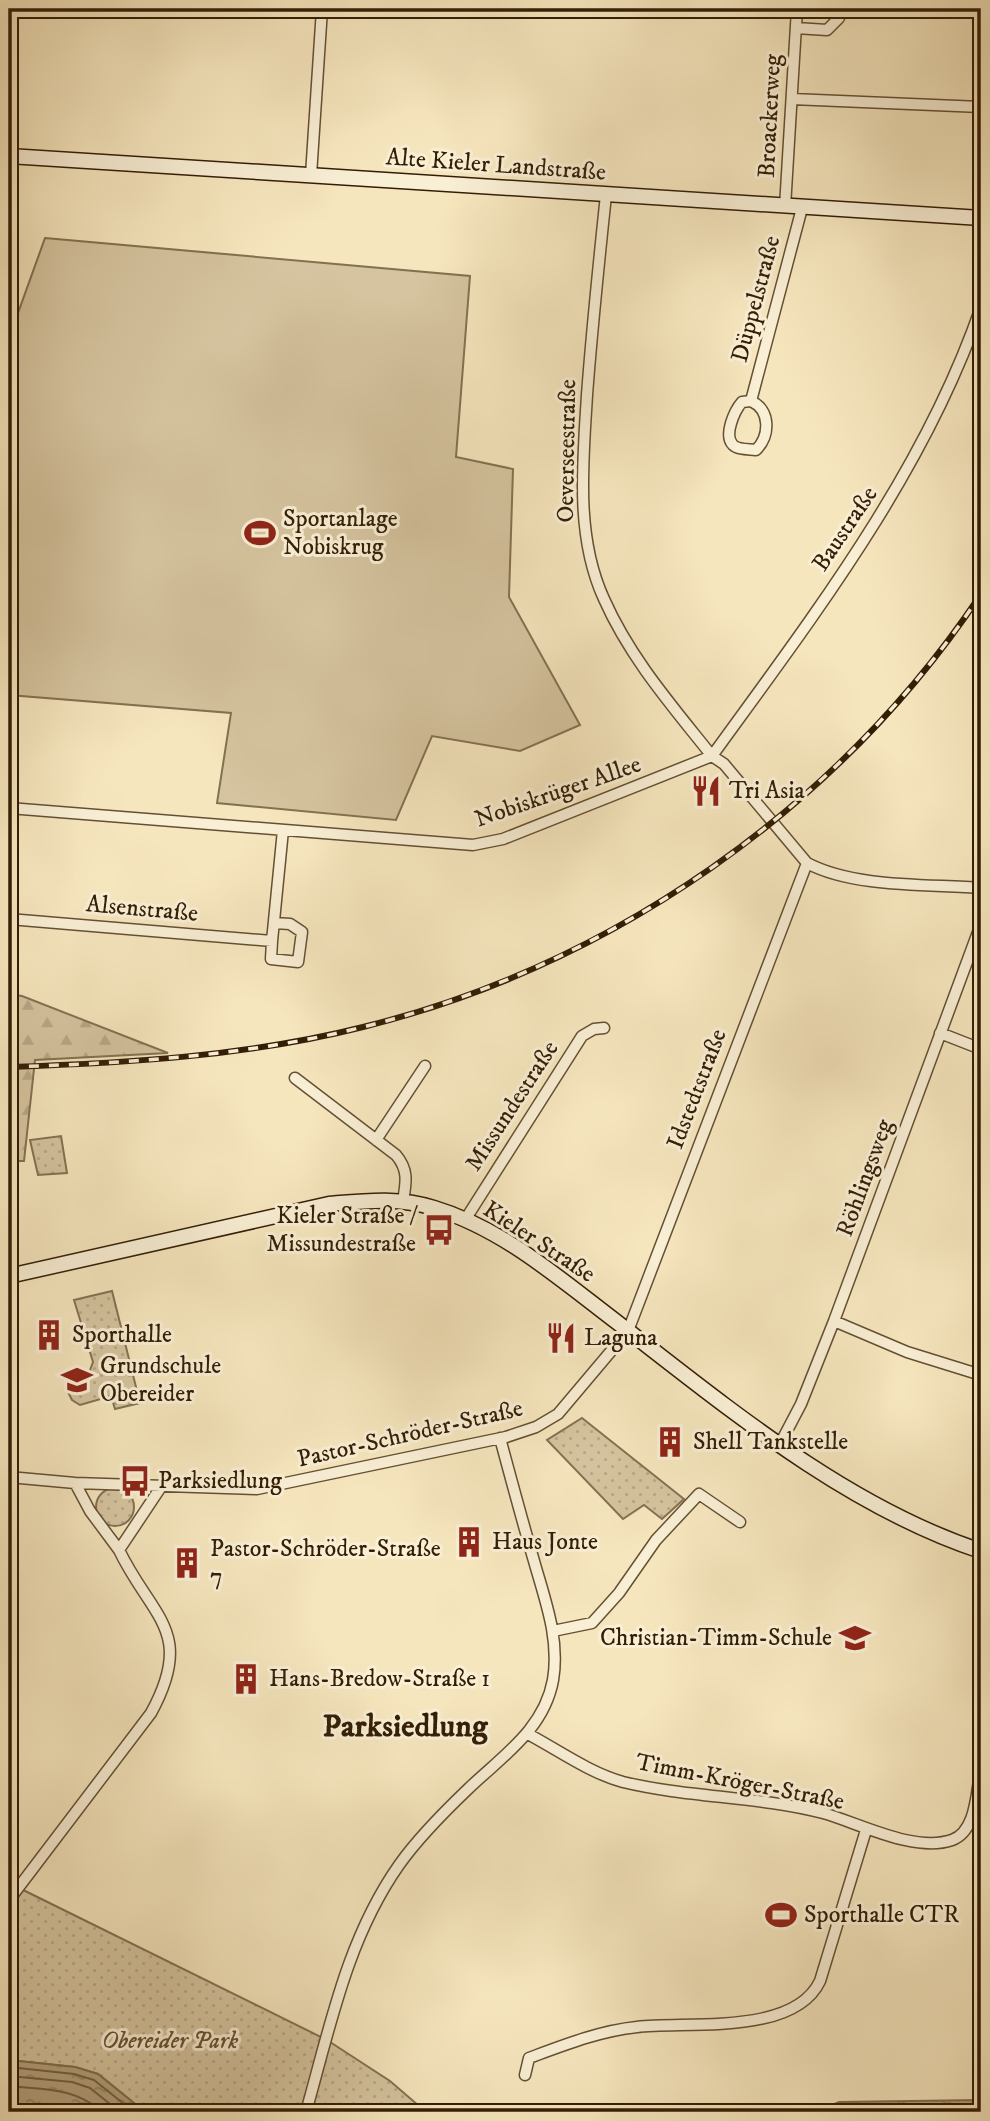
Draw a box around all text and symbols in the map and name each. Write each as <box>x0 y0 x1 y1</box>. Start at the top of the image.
street label: Broackerweg <box>752 53 788 179</box>
street label: Alte Kieler Landstraße <box>385 142 607 188</box>
street label: Düppelstraße <box>725 232 787 366</box>
street label: Oeverseestraße <box>551 379 583 523</box>
street label: Baustraße <box>806 481 884 577</box>
place label: Sportanlage Nobiskrug <box>283 504 398 562</box>
sports icon: Sportanlage Nobiskrug <box>243 516 277 550</box>
street label: Nobiskrüger Allee <box>471 749 645 834</box>
restaurant icon: Tri Asia <box>689 774 723 808</box>
place label: Tri Asia <box>729 776 805 806</box>
street label: Alsenstraße <box>85 889 199 929</box>
street label: Idstedtstraße <box>660 1025 734 1153</box>
street label: Missundestraße <box>459 1035 565 1177</box>
street label: Röhlingsweg <box>830 1115 900 1241</box>
street label: Kieler Straße <box>477 1195 601 1289</box>
place label: Kieler Straße / Missundestraße <box>267 1201 418 1259</box>
bus stop icon: Kieler Straße / Missundestraße <box>422 1213 456 1247</box>
building icon: Sporthalle <box>32 1318 66 1352</box>
place label: Sporthalle <box>72 1320 172 1350</box>
restaurant icon: Laguna <box>544 1321 578 1355</box>
place label: Laguna <box>584 1323 658 1353</box>
place label: Grundschule Obereider <box>100 1351 221 1409</box>
school or university icon: Grundschule Obereider <box>60 1363 94 1397</box>
street label: Pastor-Schröder-Straße <box>294 1393 526 1475</box>
building icon: Shell Tankstelle <box>653 1425 687 1459</box>
place label: Shell Tankstelle <box>693 1427 848 1457</box>
bus stop icon: Parksiedlung <box>118 1464 152 1498</box>
place label: Parksiedlung <box>158 1466 282 1496</box>
building icon: Haus Jonte <box>452 1525 486 1559</box>
place label: Haus Jonte <box>492 1527 598 1557</box>
place label: Pastor-Schröder-Straße 7 <box>210 1534 441 1592</box>
building icon: Pastor-Schröder-Straße 7 <box>170 1546 204 1580</box>
school or university icon: Christian-Timm-Schule <box>838 1621 872 1655</box>
place label: Christian-Timm-Schule <box>600 1623 832 1653</box>
building icon: Hans-Bredow-Straße 1 <box>229 1662 263 1696</box>
place label: Hans-Bredow-Straße 1 <box>269 1664 490 1694</box>
district label: Parksiedlung <box>322 1707 489 1747</box>
street label: Timm-Kröger-Straße <box>633 1747 847 1817</box>
sports icon: Sporthalle CTR <box>764 1898 798 1932</box>
place label: Sporthalle CTR <box>804 1900 959 1930</box>
park label: Obereider Park <box>102 2026 238 2056</box>

